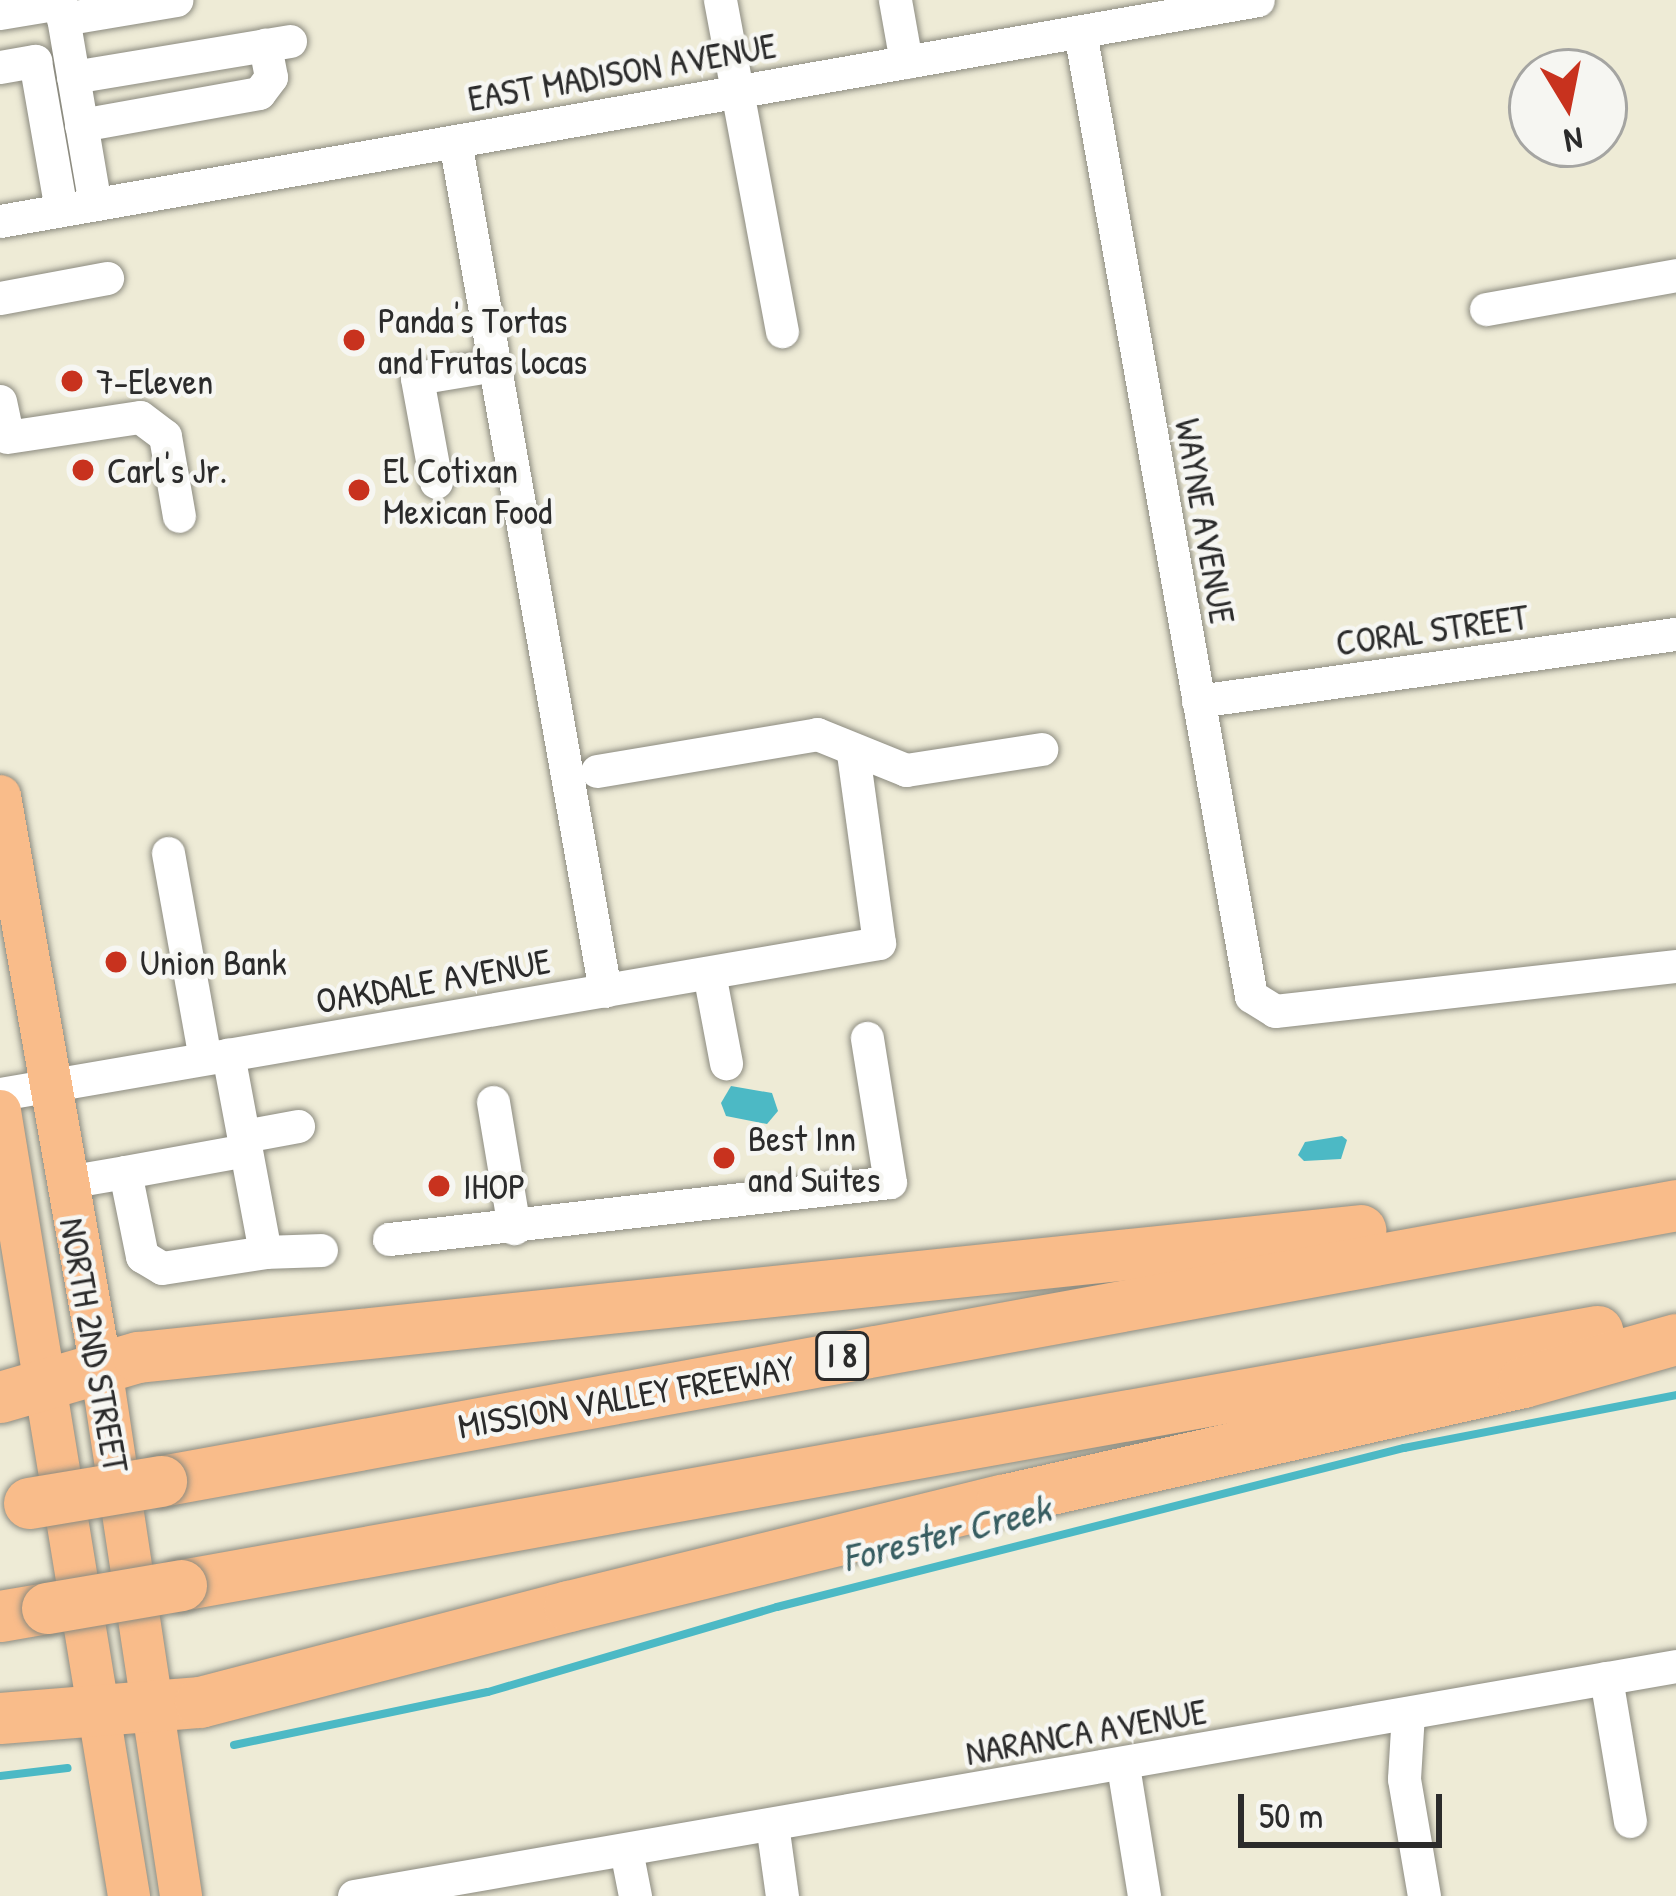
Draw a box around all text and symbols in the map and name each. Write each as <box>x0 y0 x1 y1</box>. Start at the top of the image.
street label: EAST MADISON AVENUE <box>465 23 779 119</box>
north arrow <box>1508 48 1628 168</box>
text: N <box>1561 117 1586 164</box>
place label: Panda's Tortas and Frutas locas <box>378 297 587 382</box>
marker: Panda's Tortas and Frutas locas <box>341 327 367 353</box>
place label: 7-Eleven <box>96 359 213 403</box>
marker: 7-Eleven <box>59 368 85 394</box>
street label: WAYNE AVENUE <box>1167 415 1245 627</box>
place label: El Cotixan Mexican Food <box>383 447 552 532</box>
place label: Carl's Jr. <box>107 448 227 492</box>
marker: Carl's Jr. <box>70 457 96 483</box>
marker: El Cotixan Mexican Food <box>346 477 372 503</box>
street label: CORAL STREET <box>1333 594 1531 664</box>
street label: OAKDALE AVENUE <box>312 938 554 1022</box>
place label: Union Bank <box>140 940 287 984</box>
marker: Union Bank <box>103 949 129 975</box>
place label: Best Inn and Suites <box>748 1115 880 1200</box>
marker: Best Inn and Suites <box>711 1145 737 1171</box>
place label: IHOP <box>463 1164 526 1208</box>
marker: IHOP <box>426 1173 452 1199</box>
street label: NORTH 2ND STREET <box>51 1215 139 1475</box>
road number: I 8 <box>815 1329 869 1383</box>
street label: MISSION VALLEY FREEWAY <box>454 1345 798 1447</box>
water label: Forester Creek <box>837 1485 1055 1581</box>
street label: NARANCA AVENUE <box>962 1689 1210 1773</box>
scale bar <box>1244 1770 1448 1844</box>
text: 50 m <box>1259 1790 1323 1839</box>

